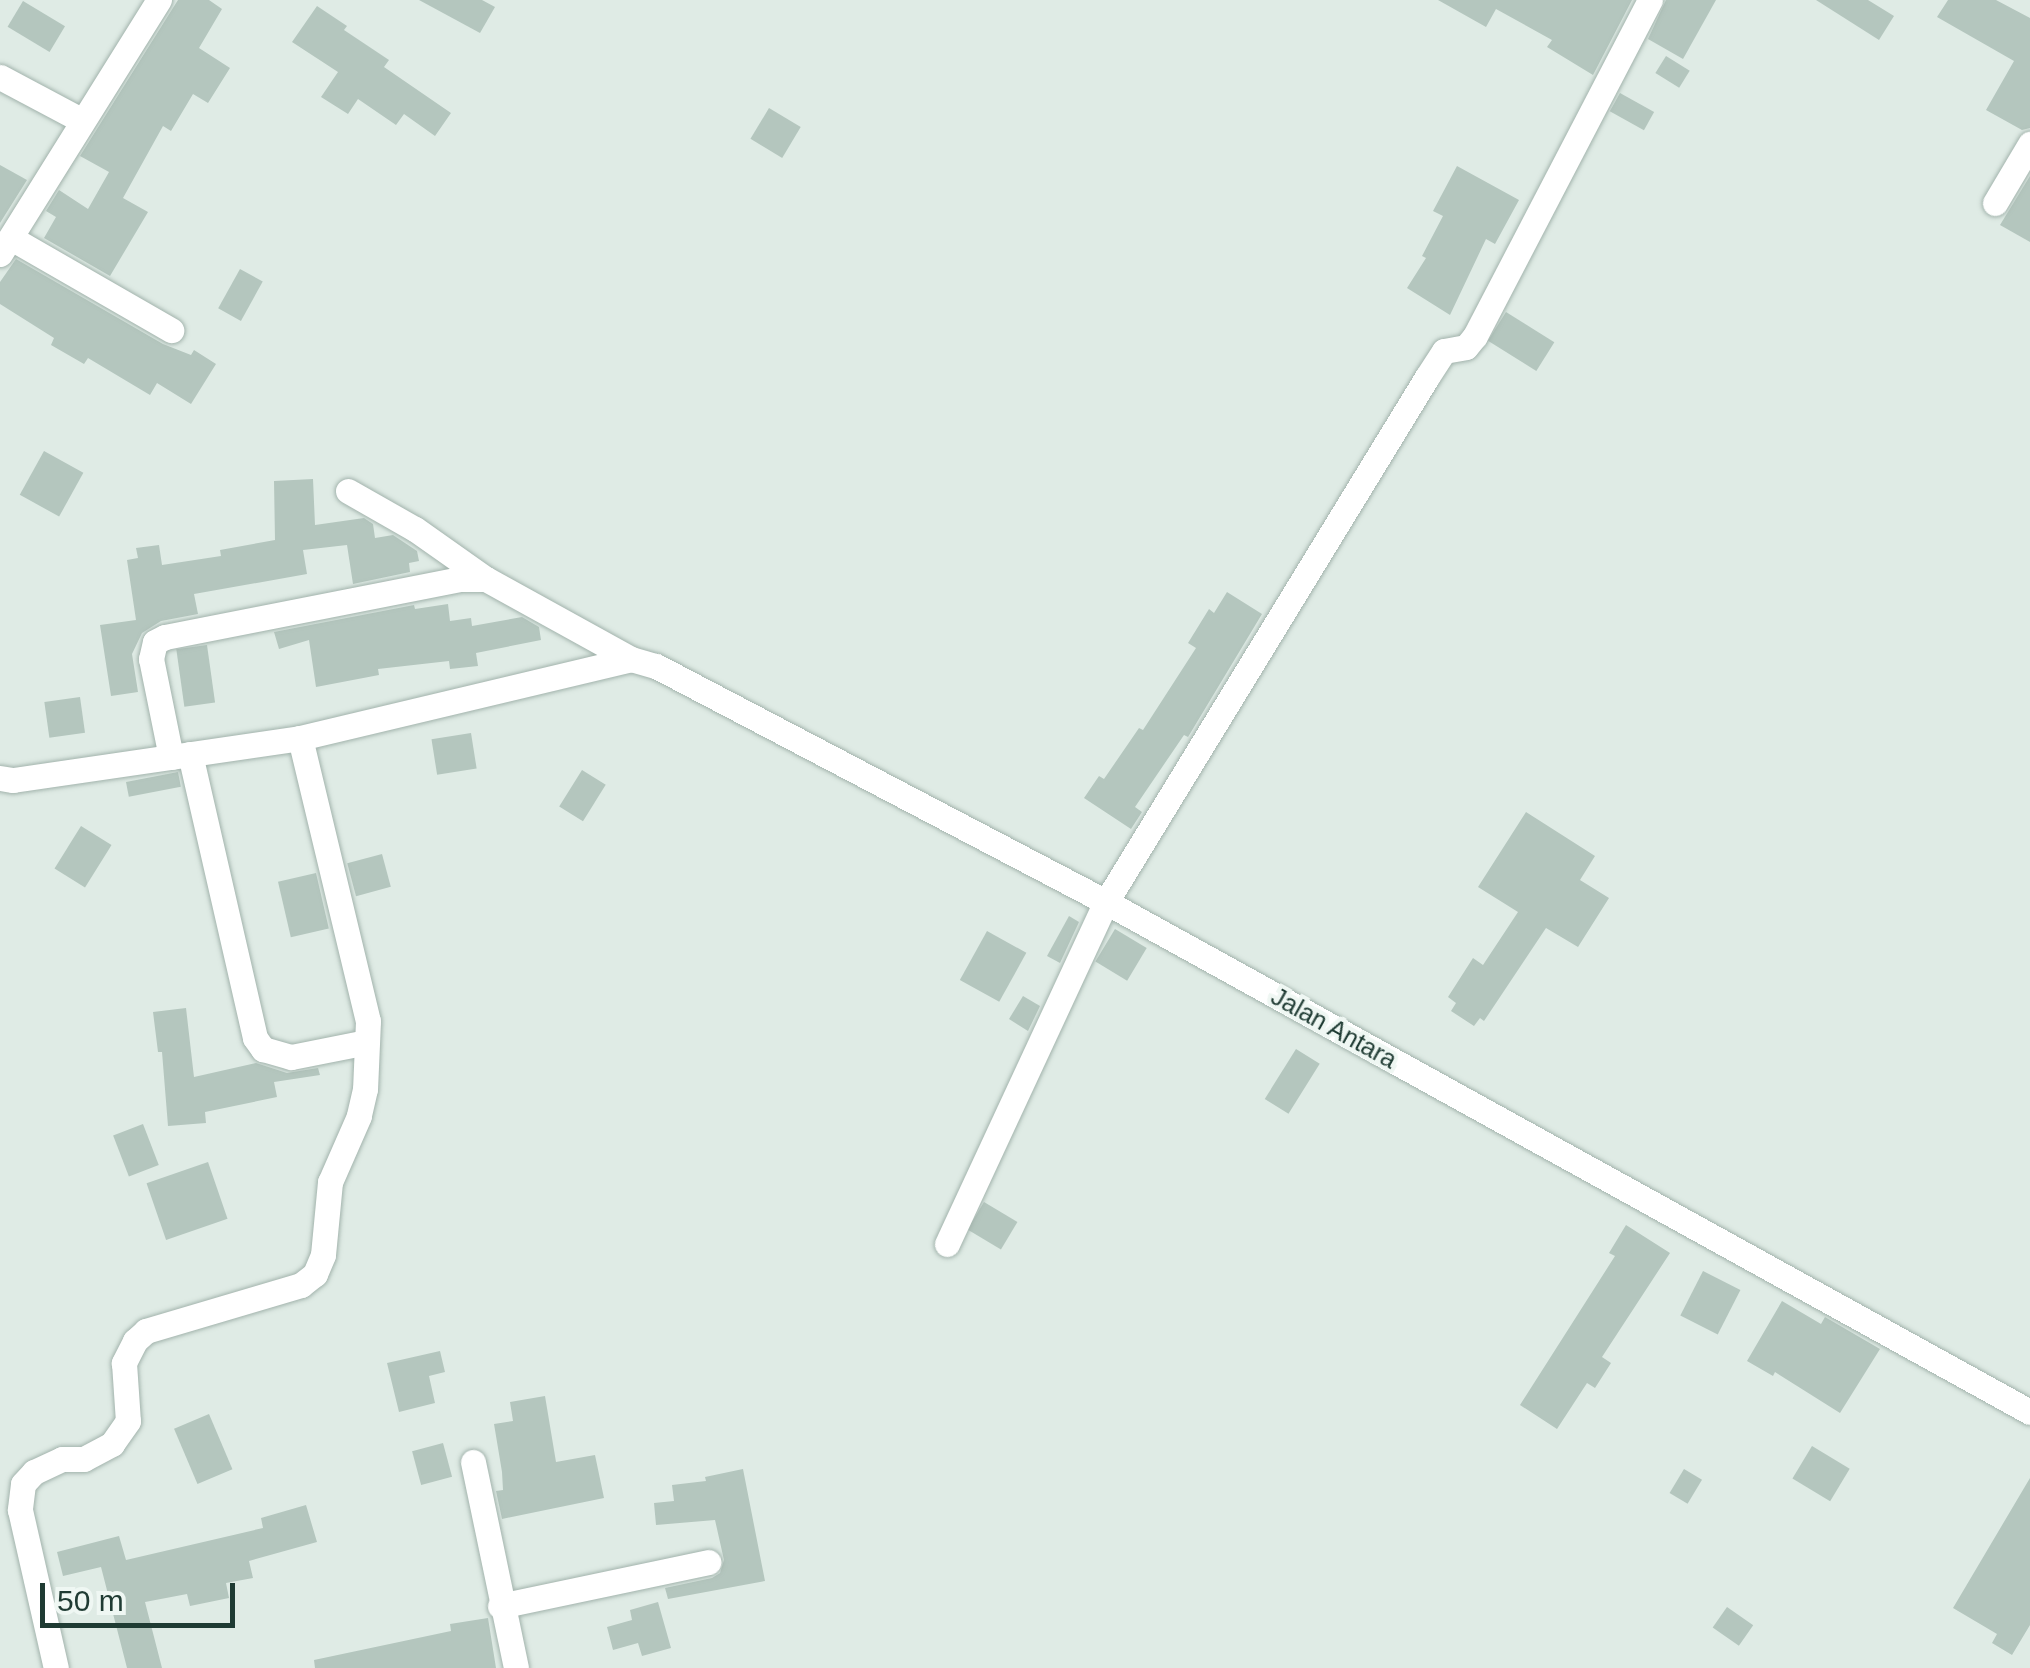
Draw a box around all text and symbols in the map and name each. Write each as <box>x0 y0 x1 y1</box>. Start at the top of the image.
street label: Jalan Antara <box>1265 981 1403 1075</box>
scale bar <box>45 1563 240 1625</box>
text: 50 m <box>57 1584 124 1617</box>

